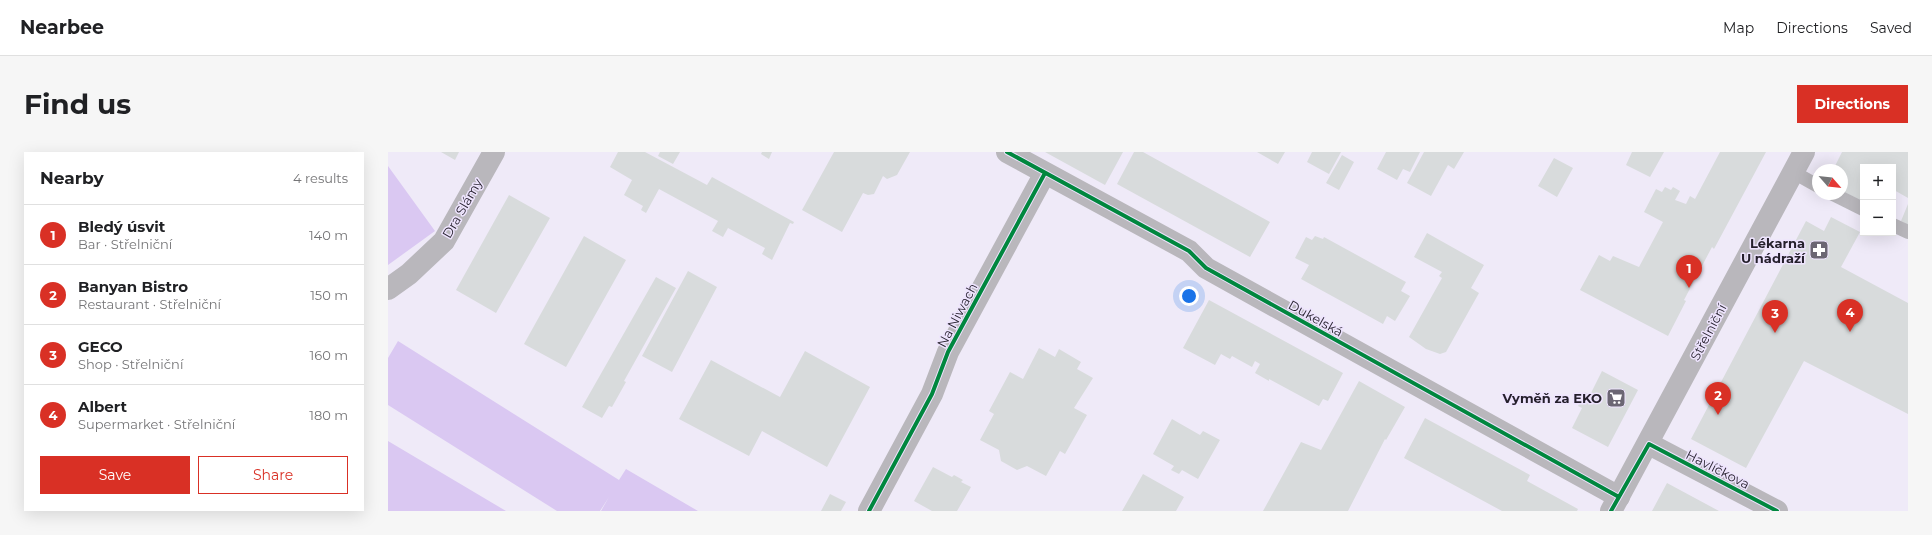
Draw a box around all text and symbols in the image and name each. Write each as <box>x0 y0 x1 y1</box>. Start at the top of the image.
text: Nearbee <box>20 16 104 39</box>
text: Map <box>1723 19 1754 37</box>
text: Directions <box>1776 19 1848 37</box>
text: Saved <box>1870 19 1912 37</box>
button: Directions <box>1797 85 1908 123</box>
text: Find us <box>24 87 131 121</box>
north arrow <box>1812 164 1848 200</box>
map controls <box>1860 164 1896 236</box>
button: + <box>1860 164 1896 200</box>
text: Nearby <box>40 168 104 188</box>
text: 4 results <box>293 170 348 186</box>
street label: Dra Slámy <box>439 174 486 241</box>
button: − <box>1860 200 1896 236</box>
text: Bledý úsvit <box>78 217 165 236</box>
text: 1 <box>50 227 56 243</box>
text: 140 m <box>309 227 348 243</box>
place label: Lékarna U nádraží <box>1741 235 1806 266</box>
text: Bar · Střelniční <box>78 236 172 252</box>
pharmacy icon: Lékarna U nádraží <box>1808 239 1830 261</box>
pin: 1 <box>1676 255 1702 288</box>
text: Banyan Bistro <box>78 277 188 296</box>
street label: Na Niwach <box>933 280 981 350</box>
your location <box>1179 286 1199 306</box>
text: 2 <box>49 287 57 303</box>
text: 150 m <box>310 287 348 303</box>
text: Restaurant · Střelniční <box>78 296 221 312</box>
street label: Dukelská <box>1286 296 1346 340</box>
pin: 4 <box>1837 299 1863 332</box>
pin: 3 <box>1762 300 1788 333</box>
street label: Střelniční <box>1686 301 1730 363</box>
text: GECO <box>78 337 123 356</box>
text: 3 <box>49 347 57 363</box>
text: 160 m <box>310 347 348 363</box>
text: Shop · Střelniční <box>78 356 183 372</box>
pin: 2 <box>1705 382 1731 415</box>
supermarket icon: Vyměň za EKO <box>1605 387 1627 409</box>
place label: Vyměň za EKO <box>1501 390 1602 406</box>
text: Albert <box>78 397 127 416</box>
text: 4 <box>49 407 57 423</box>
text: 180 m <box>309 407 348 423</box>
text: Supermarket · Střelniční <box>78 416 235 432</box>
street label: Havlíčkova <box>1683 446 1753 492</box>
button: Save <box>40 456 190 494</box>
button: Share <box>198 456 348 494</box>

